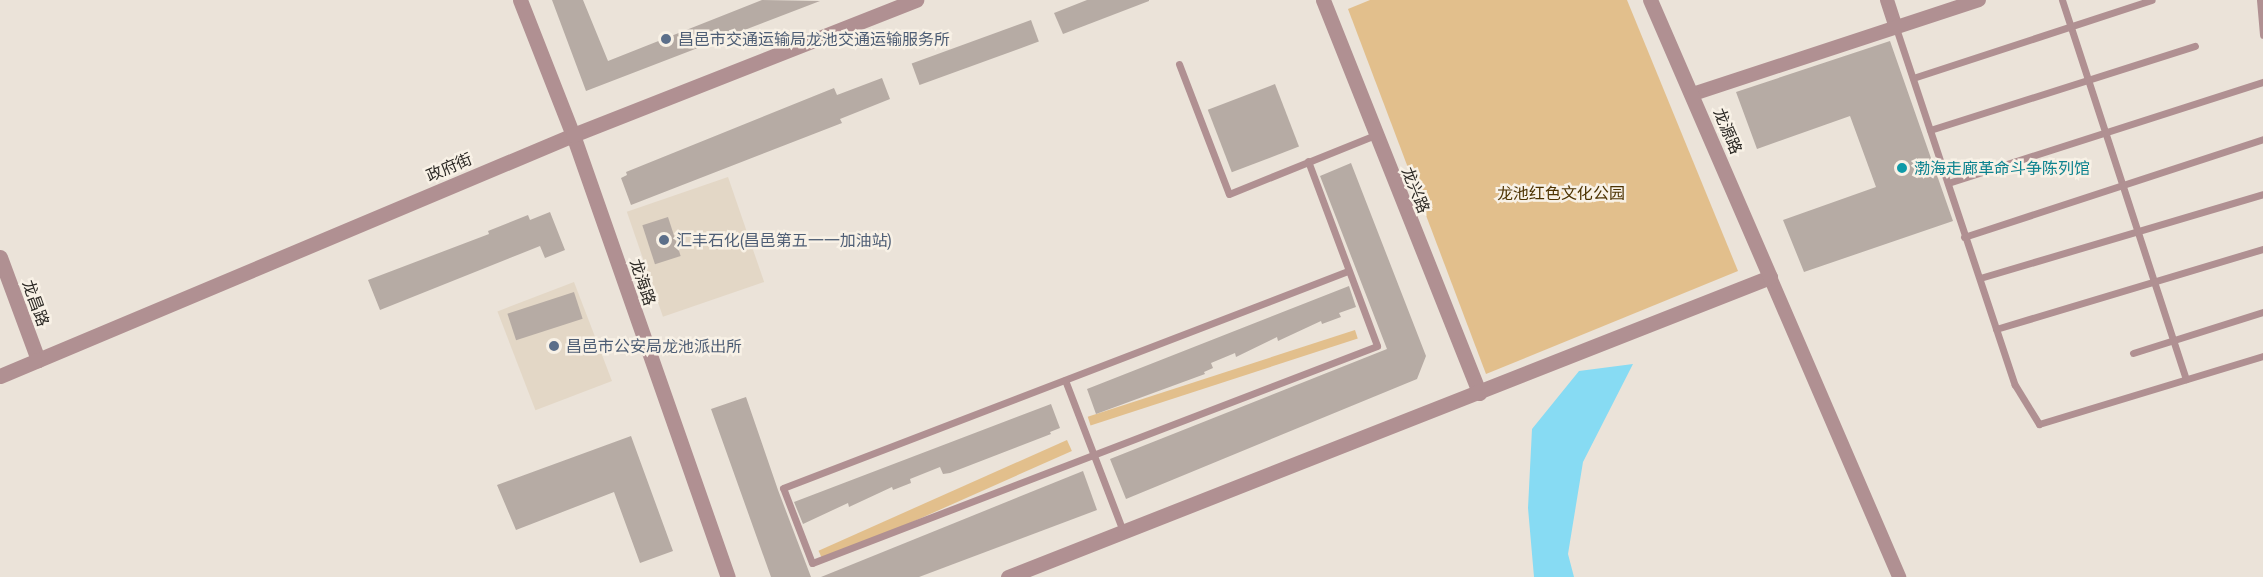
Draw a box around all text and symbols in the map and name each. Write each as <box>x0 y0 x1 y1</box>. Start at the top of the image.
place label: 昌邑市交通运输局龙池交通运输服务所 <box>678 29 950 49</box>
marker: 昌邑市交通运输局龙池交通运输服务所 <box>659 32 673 46</box>
street label: 龙源路 <box>1710 105 1746 157</box>
street label: 政府街 <box>423 149 475 185</box>
place label: 渤海走廊革命斗争陈列馆 <box>1914 158 2090 178</box>
marker: 渤海走廊革命斗争陈列馆 <box>1895 161 1909 175</box>
street label: 龙兴路 <box>1398 164 1434 216</box>
park label: 龙池红色文化公园 <box>1497 183 1625 203</box>
place label: 汇丰石化(昌邑第五一一加油站) <box>676 230 892 250</box>
marker: 汇丰石化(昌邑第五一一加油站) <box>657 233 671 247</box>
street label: 龙海路 <box>626 256 660 308</box>
street label: 龙昌路 <box>19 277 53 329</box>
place label: 昌邑市公安局龙池派出所 <box>566 336 742 356</box>
marker: 昌邑市公安局龙池派出所 <box>547 339 561 353</box>

